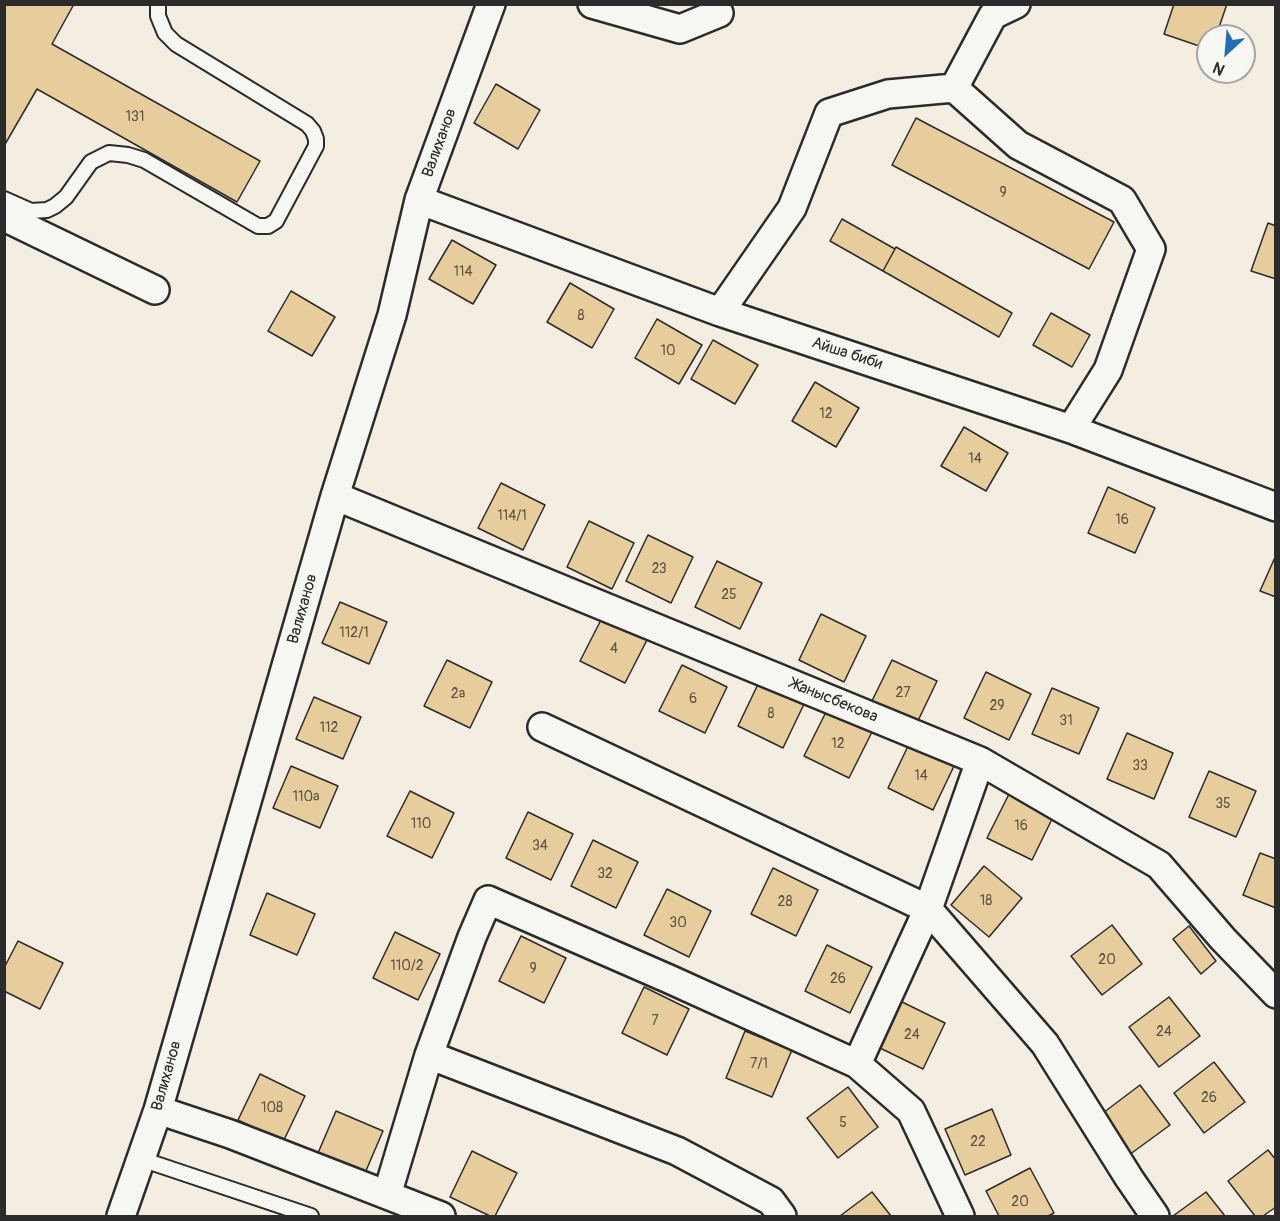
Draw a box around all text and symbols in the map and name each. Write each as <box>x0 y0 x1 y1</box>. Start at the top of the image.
north arrow <box>1196 24 1256 84</box>
text: N <box>1210 57 1228 80</box>
street label: Валиханов <box>419 106 461 180</box>
house number: 131 <box>126 109 144 125</box>
house number: 9 <box>999 185 1007 201</box>
house number: 114 <box>453 264 473 280</box>
house number: 8 <box>577 308 585 324</box>
street label: Айша биби <box>809 334 885 374</box>
house number: 10 <box>660 343 676 359</box>
house number: 12 <box>819 406 833 422</box>
house number: 14 <box>968 451 982 467</box>
house number: 114/1 <box>497 508 527 524</box>
house number: 16 <box>1115 512 1129 528</box>
house number: 23 <box>651 561 667 577</box>
street label: Валиханов <box>284 572 322 646</box>
house number: 25 <box>721 587 737 603</box>
house number: 112/1 <box>339 625 369 641</box>
house number: 4 <box>610 641 618 657</box>
street label: Жанысбекова <box>787 675 881 727</box>
house number: 27 <box>895 685 911 701</box>
house number: 2а <box>451 686 465 702</box>
house number: 6 <box>689 691 697 707</box>
house number: 29 <box>989 698 1005 714</box>
house number: 8 <box>767 706 775 722</box>
house number: 31 <box>1059 713 1073 729</box>
house number: 112 <box>320 720 338 736</box>
house number: 12 <box>831 736 845 752</box>
house number: 33 <box>1132 758 1148 774</box>
house number: 14 <box>914 768 928 784</box>
house number: 110а <box>292 789 320 805</box>
house number: 35 <box>1215 796 1231 812</box>
house number: 110 <box>411 816 431 832</box>
house number: 16 <box>1014 818 1028 834</box>
house number: 34 <box>532 838 548 854</box>
house number: 32 <box>597 866 613 882</box>
house number: 18 <box>980 893 992 909</box>
house number: 28 <box>778 894 792 910</box>
house number: 30 <box>669 915 687 931</box>
house number: 20 <box>1098 952 1116 968</box>
house number: 110/2 <box>390 958 424 974</box>
house number: 9 <box>529 961 537 977</box>
house number: 26 <box>830 971 846 987</box>
house number: 7 <box>651 1013 659 1029</box>
house number: 24 <box>1156 1024 1172 1040</box>
house number: 24 <box>904 1027 920 1043</box>
street label: Валиханов <box>148 1039 186 1113</box>
house number: 7/1 <box>750 1056 768 1072</box>
house number: 26 <box>1201 1090 1217 1106</box>
house number: 108 <box>261 1100 283 1116</box>
house number: 5 <box>839 1115 847 1131</box>
house number: 22 <box>970 1134 986 1150</box>
house number: 20 <box>1011 1194 1029 1210</box>

